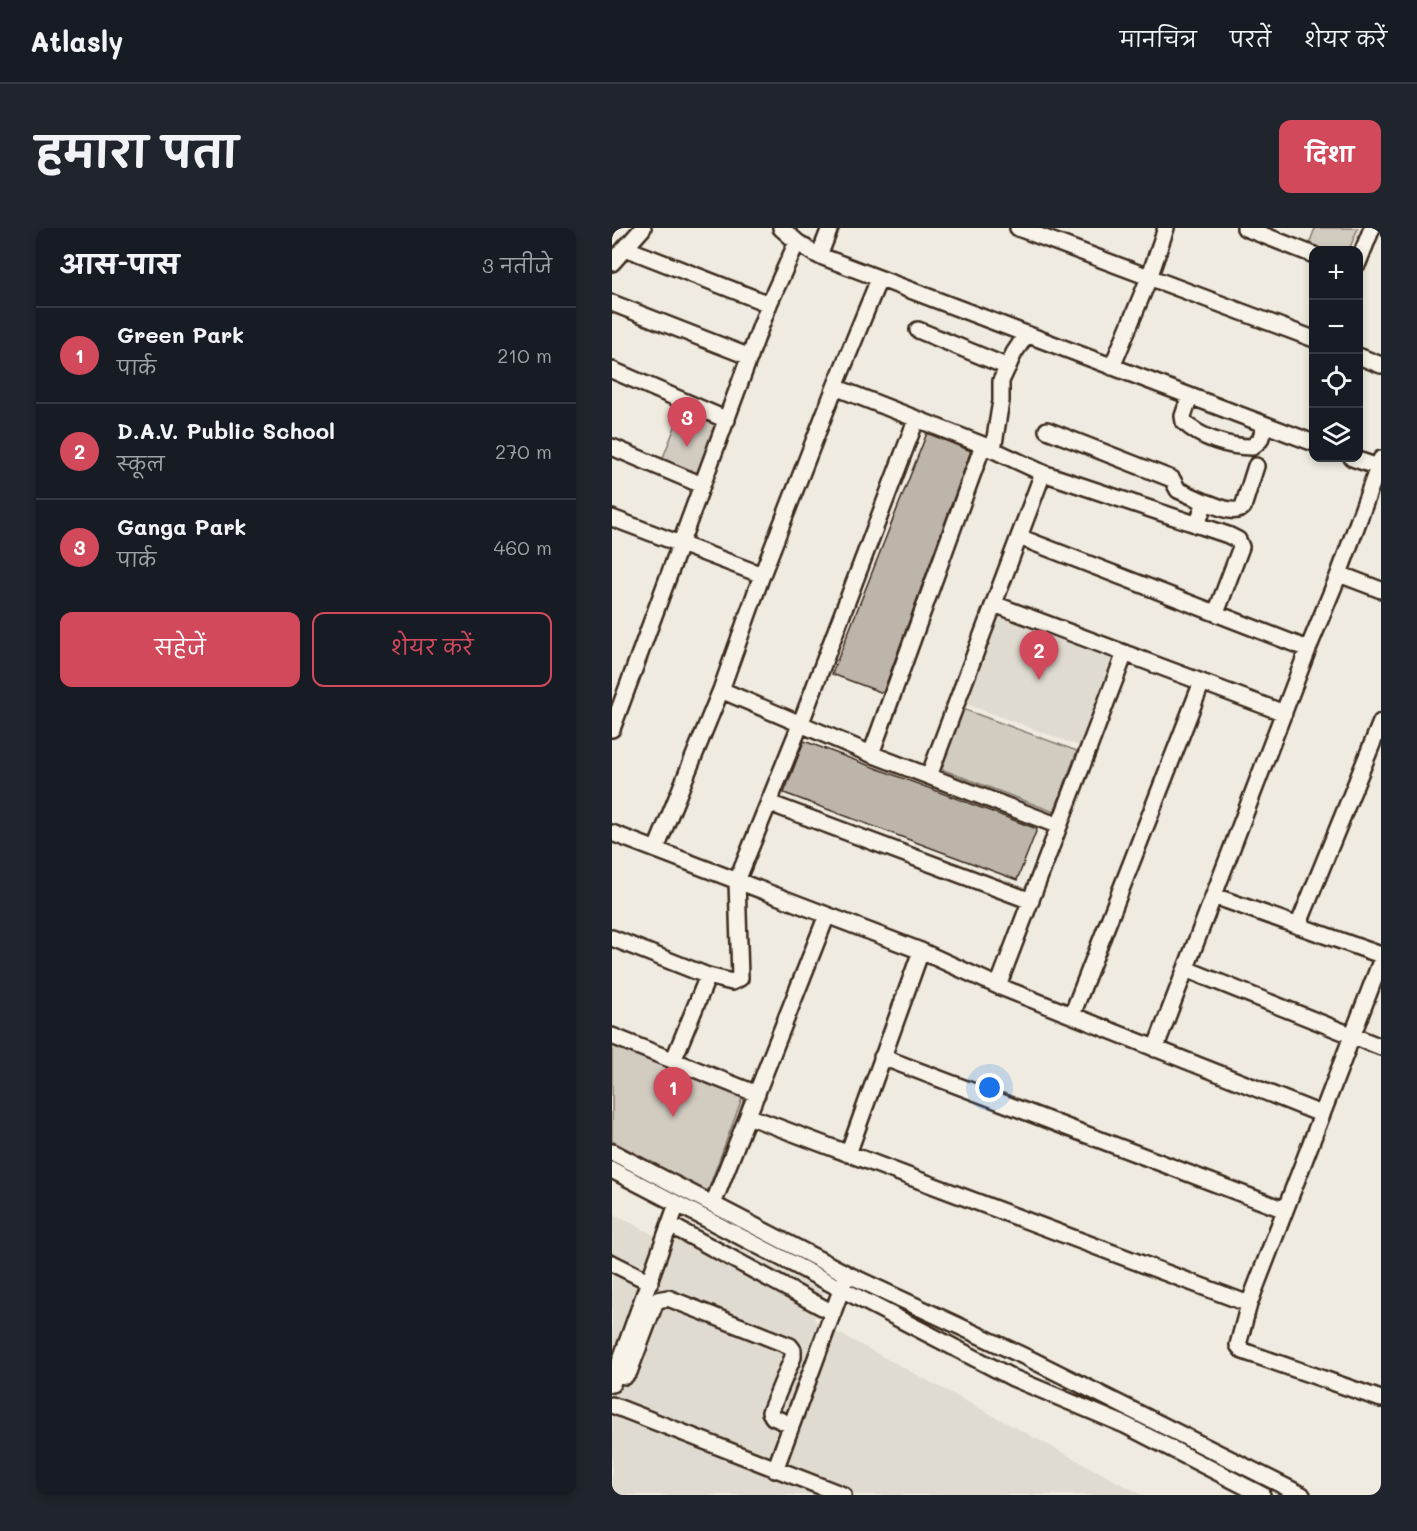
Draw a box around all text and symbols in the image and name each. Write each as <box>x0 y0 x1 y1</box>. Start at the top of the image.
text: Atlasly <box>30 23 124 59</box>
text: मानचित्र <box>1120 25 1197 52</box>
text: परतें <box>1230 25 1271 52</box>
text: शेयर करें <box>1304 25 1387 52</box>
button: दिशा <box>1279 120 1381 193</box>
text: हमारा पता <box>36 123 238 178</box>
map controls <box>1309 246 1363 462</box>
button: + <box>1309 246 1363 300</box>
text: आस-पास <box>60 247 179 281</box>
text: 3 नतीजे <box>482 252 552 278</box>
button: − <box>1309 300 1363 354</box>
text: Green Park <box>117 320 244 349</box>
text: 1 <box>75 342 84 368</box>
text: 210 m <box>497 342 552 368</box>
text: पार्क <box>117 354 156 380</box>
button: locate <box>1309 354 1363 408</box>
pin: 3 <box>668 398 706 447</box>
button: layers <box>1309 408 1363 462</box>
text: D.A.V. Public School <box>117 416 335 445</box>
text: 2 <box>74 438 85 464</box>
text: 270 m <box>495 438 552 464</box>
text: स्कूल <box>117 450 165 476</box>
text: Ganga Park <box>117 512 246 541</box>
text: 3 <box>74 534 86 560</box>
text: 460 m <box>494 534 552 560</box>
text: पार्क <box>117 546 156 572</box>
button: सहेजें <box>60 612 300 687</box>
button: शेयर करें <box>312 612 552 687</box>
pin: 2 <box>1020 630 1058 680</box>
pin: 1 <box>654 1068 692 1117</box>
your location <box>975 1073 1004 1102</box>

